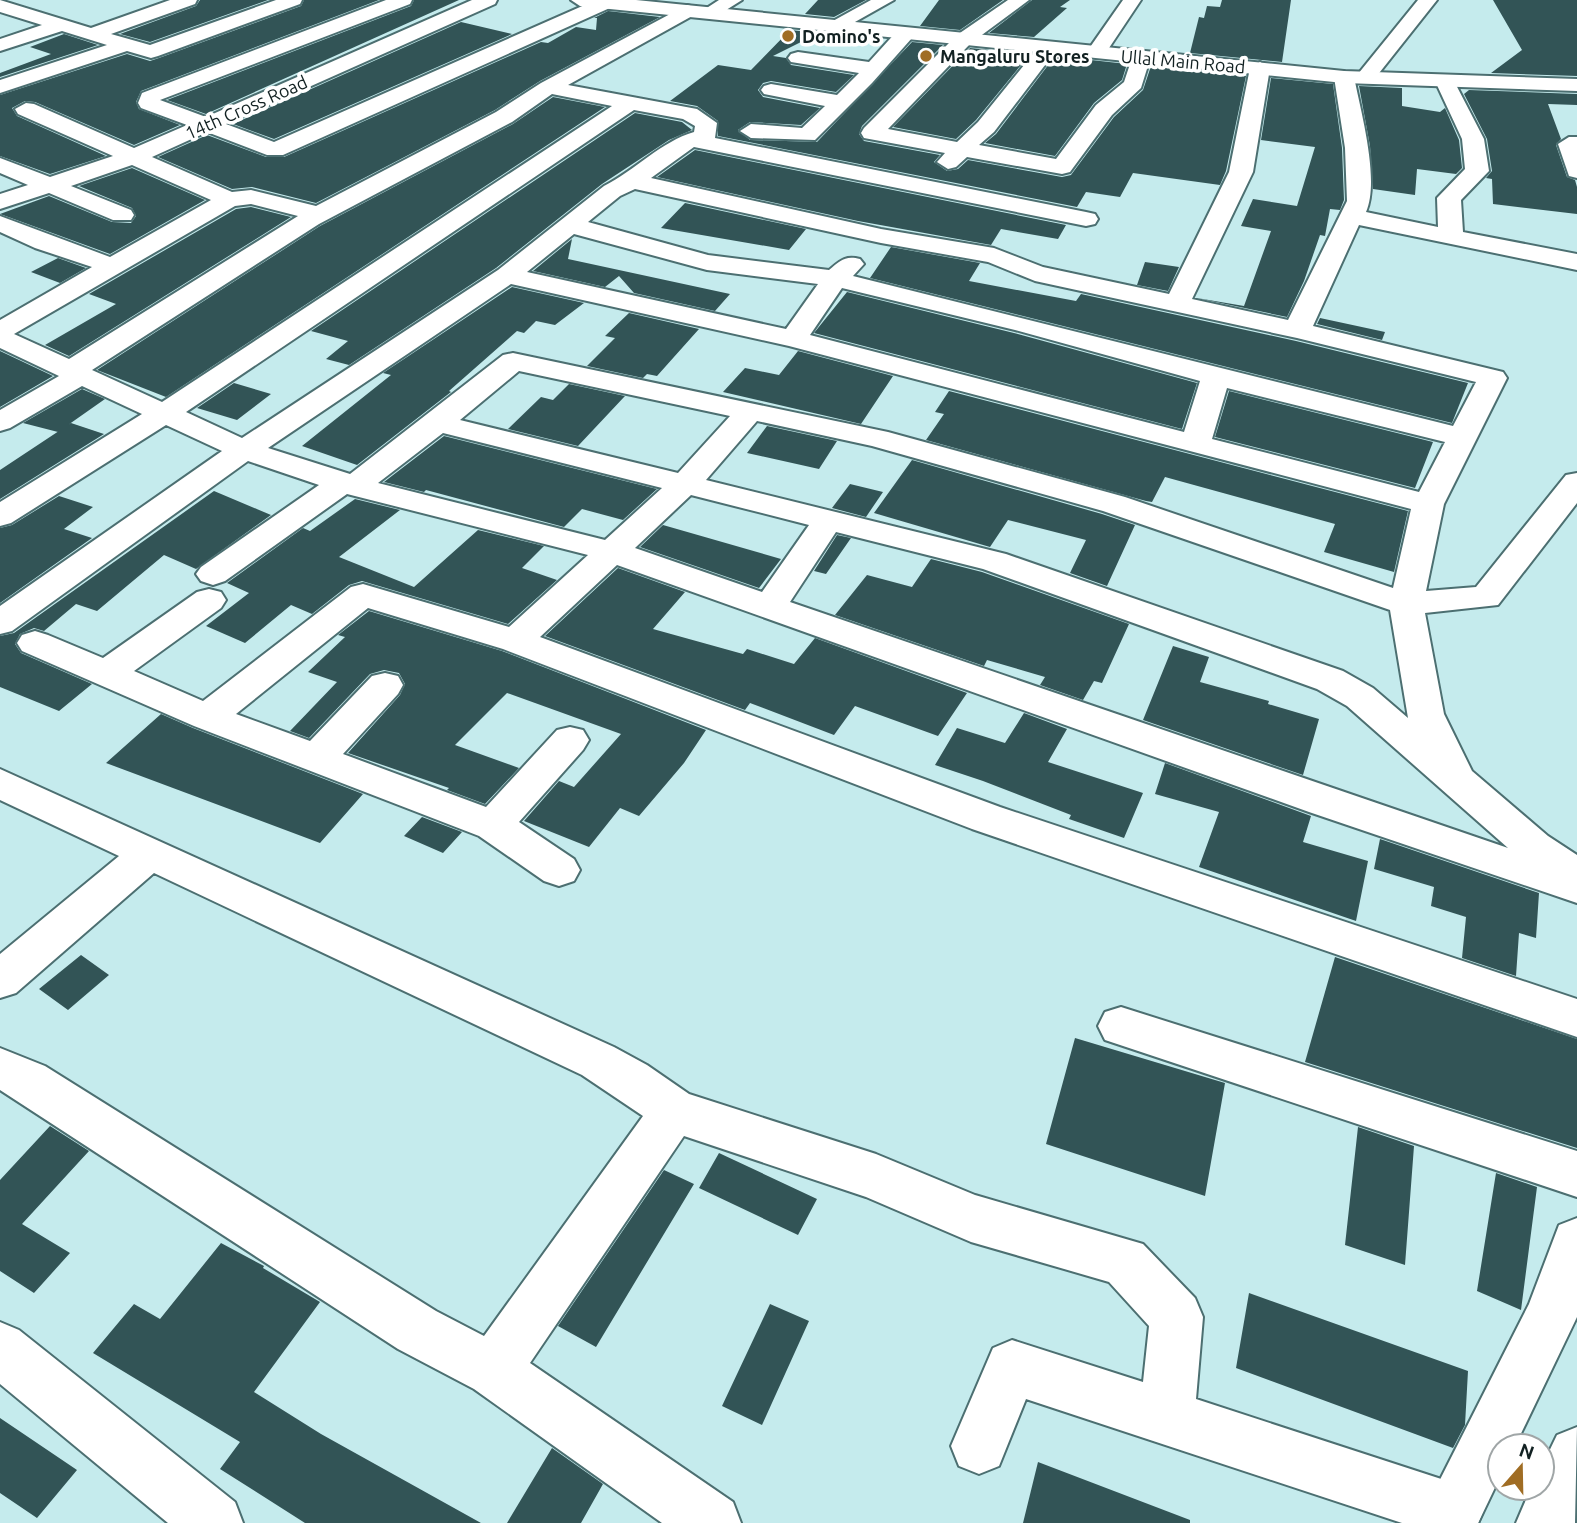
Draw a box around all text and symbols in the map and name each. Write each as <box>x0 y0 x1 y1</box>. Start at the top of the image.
place label: Domino's <box>802 26 880 46</box>
marker: Domino's <box>780 28 796 44</box>
place label: Mangaluru Stores <box>940 46 1090 66</box>
street label: Ullal Main Road <box>1120 46 1246 76</box>
marker: Mangaluru Stores <box>918 48 934 64</box>
street label: 14th Cross Road <box>182 71 310 143</box>
north arrow <box>1486 1432 1556 1502</box>
text: N <box>1516 1438 1537 1464</box>

